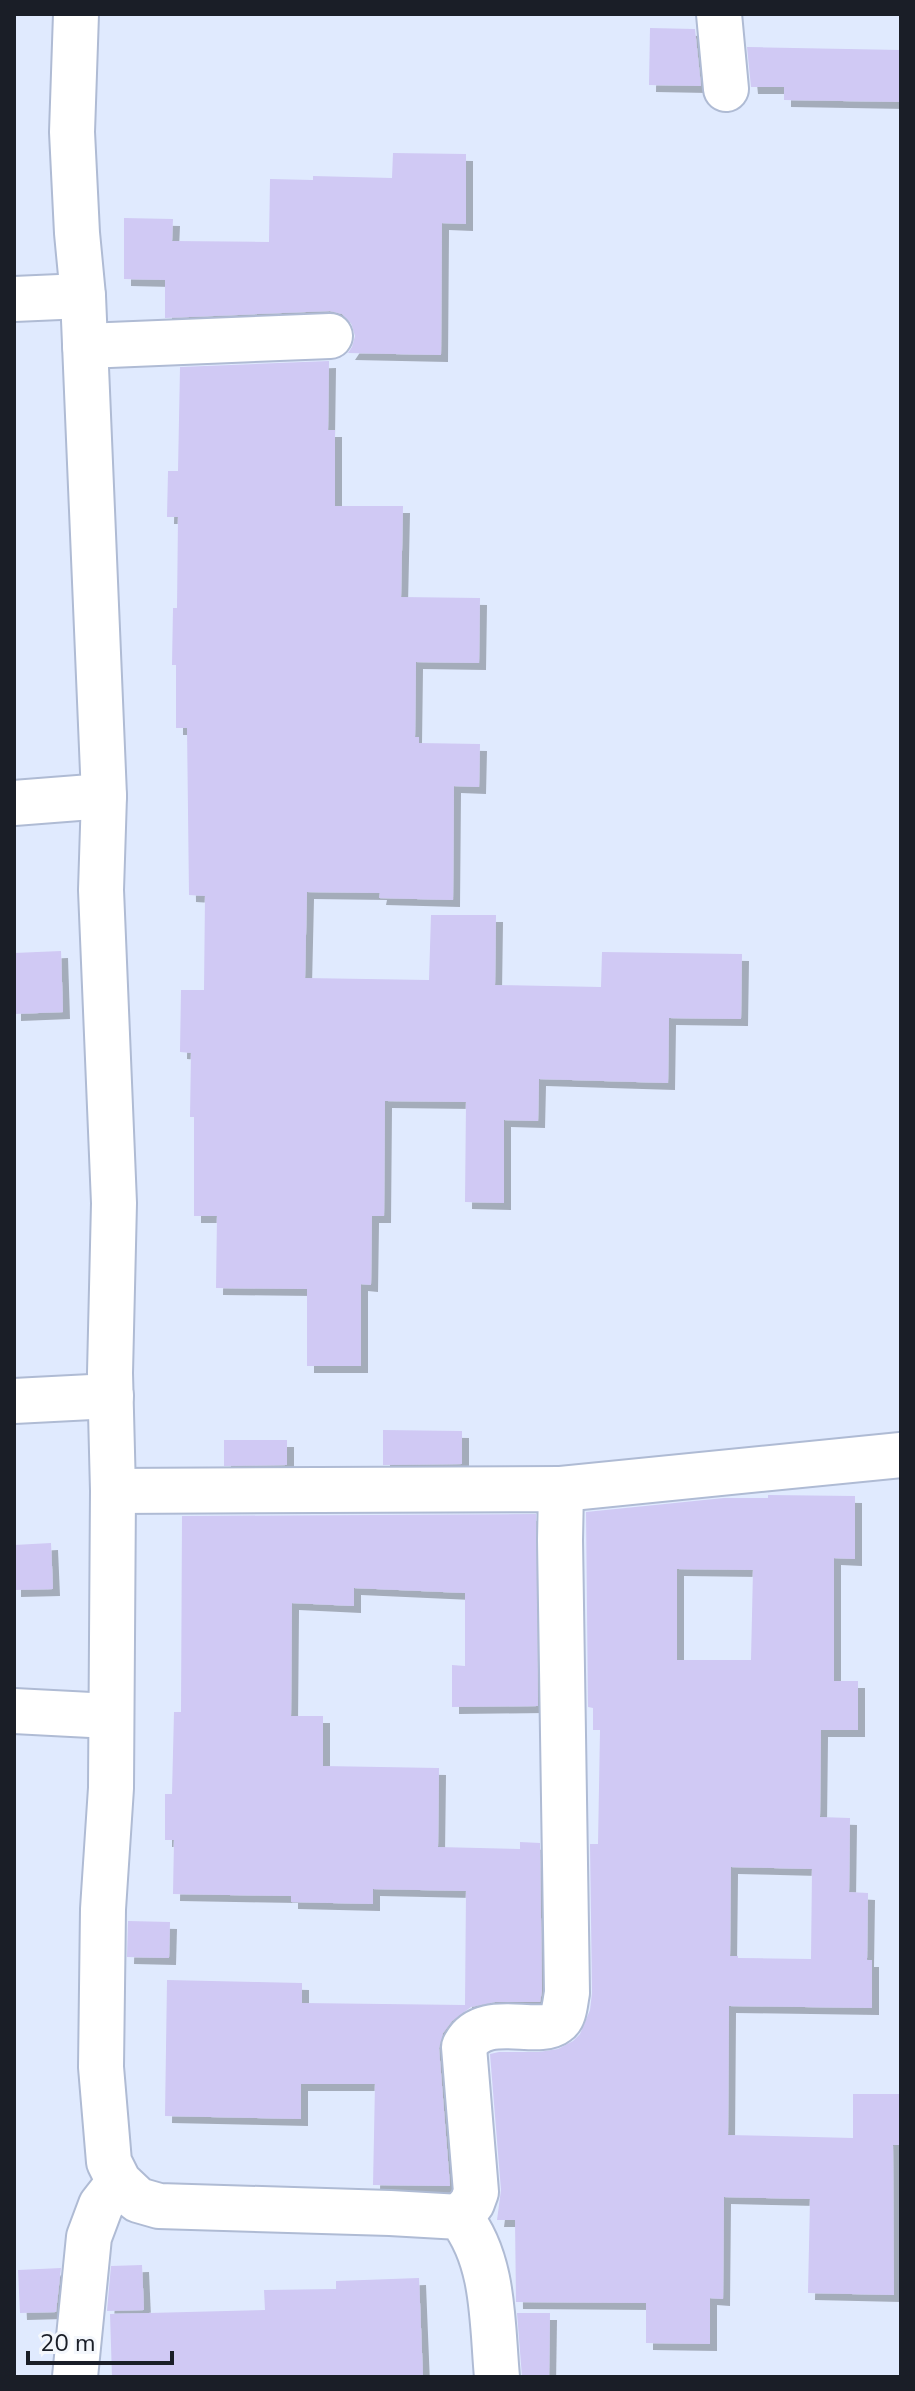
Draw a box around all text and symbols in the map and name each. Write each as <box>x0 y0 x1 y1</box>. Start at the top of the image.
scale bar <box>28 2315 172 2365</box>
text: 20 m <box>40 2327 96 2359</box>

